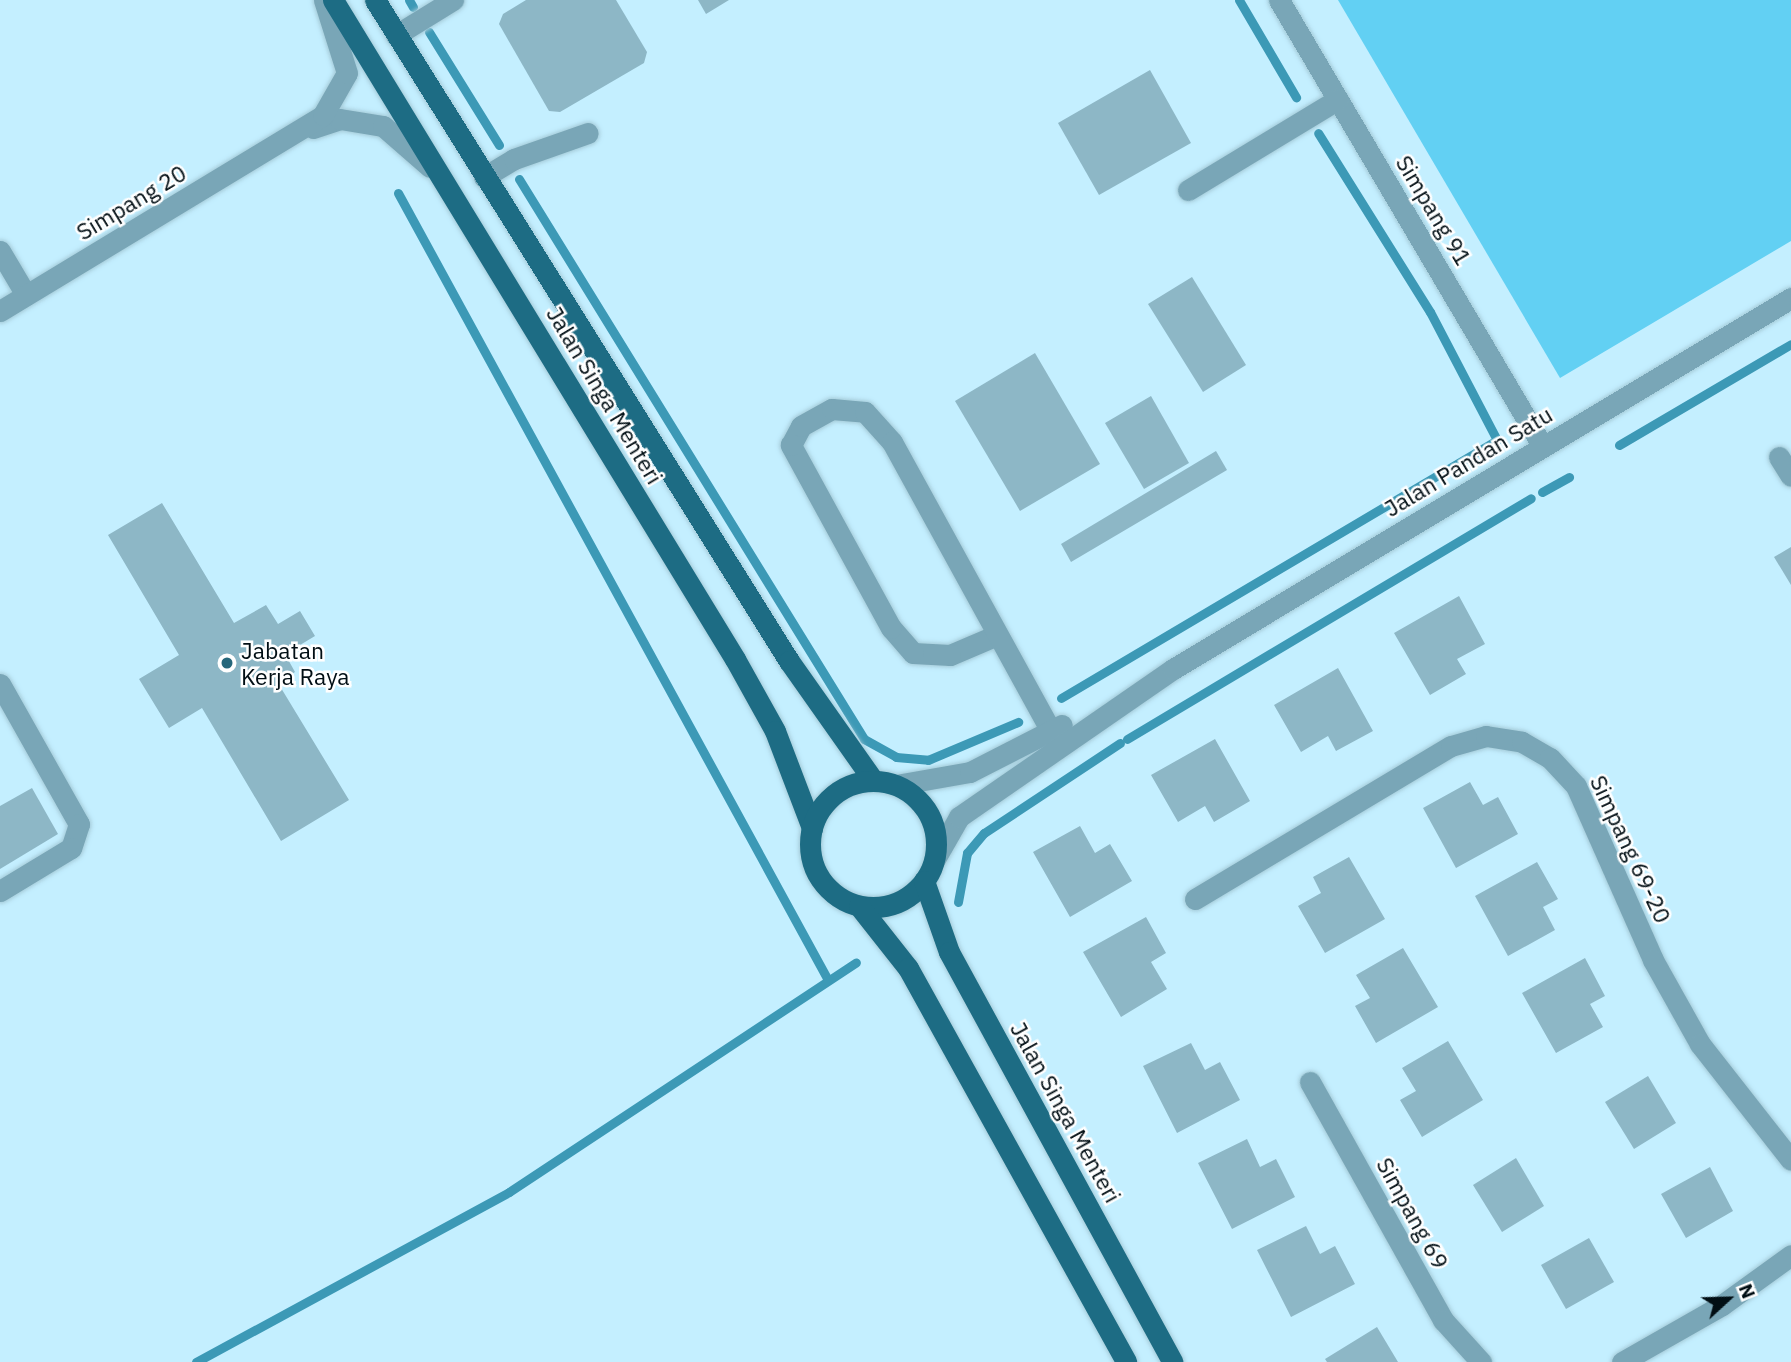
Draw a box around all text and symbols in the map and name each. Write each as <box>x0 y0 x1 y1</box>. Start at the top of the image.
street label: Simpang 91 <box>1390 150 1478 270</box>
street label: Simpang 20 <box>71 158 191 246</box>
street label: Jalan Singa Menteri <box>541 301 669 489</box>
street label: Jalan Pandan Satu <box>1379 400 1557 522</box>
place label: Jabatan Kerja Raya <box>241 636 350 690</box>
marker: Jabatan Kerja Raya <box>219 655 235 671</box>
street label: Simpang 69-20 <box>1585 771 1677 927</box>
street label: Jalan Singa Menteri <box>1005 1017 1127 1207</box>
street label: Simpang 69 <box>1371 1152 1455 1274</box>
north arrow <box>1693 1264 1763 1334</box>
text: N <box>1734 1280 1761 1302</box>

